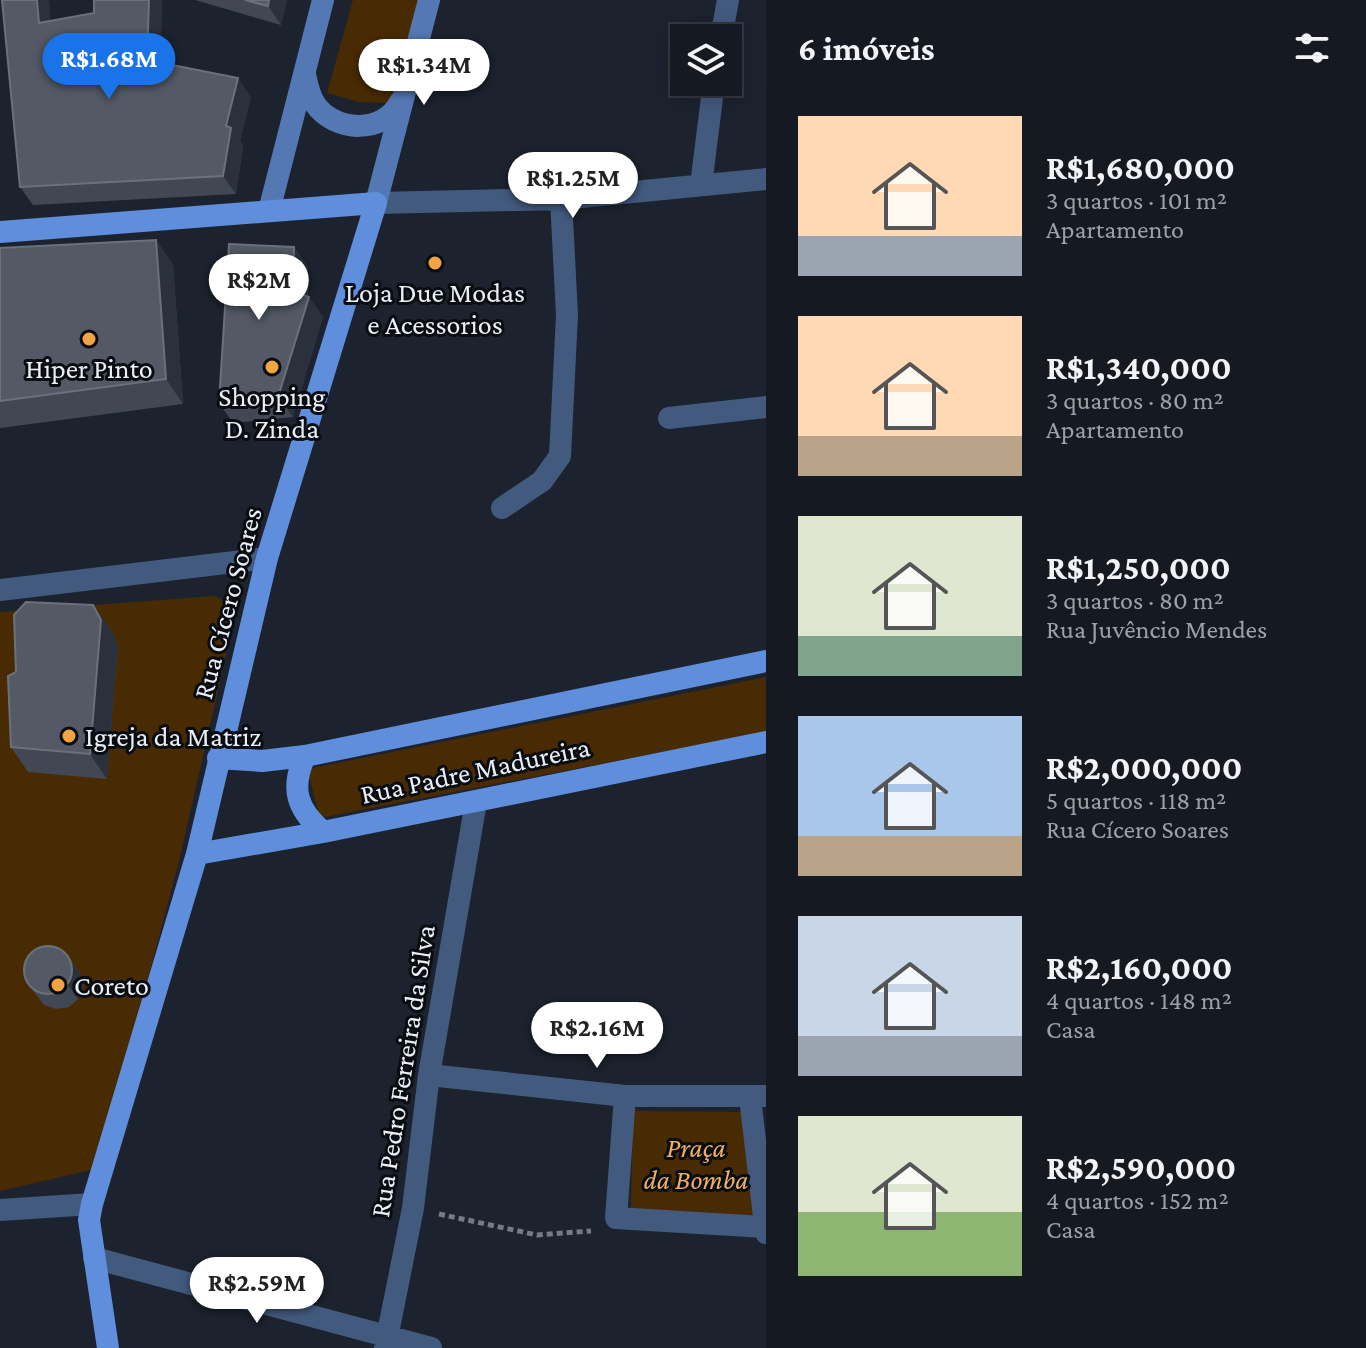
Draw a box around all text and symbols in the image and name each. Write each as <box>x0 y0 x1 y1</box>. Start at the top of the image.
map controls <box>670 24 742 96</box>
button: layers <box>670 24 742 96</box>
icon: filters <box>1290 26 1334 70</box>
text: 6 imóveis <box>798 30 935 67</box>
pin: R$1.68M <box>35 33 183 101</box>
pin: R$1.34M <box>350 39 498 107</box>
text: R$1.68M <box>60 44 158 73</box>
text: R$1.34M <box>377 50 471 79</box>
icon: home <box>862 148 958 244</box>
text: R$1,680,000 <box>1046 149 1235 186</box>
pin: R$1.25M <box>499 152 647 220</box>
text: R$1.25M <box>526 163 620 192</box>
text: 3 quartos · 101 m² <box>1046 186 1227 215</box>
text: Apartamento <box>1046 215 1184 244</box>
pin: R$2M <box>212 254 306 322</box>
marker: Loja Due Modas e Acessorios <box>426 254 444 272</box>
text: R$2M <box>227 265 291 294</box>
place label: Loja Due Modas e Acessorios <box>345 277 525 340</box>
marker: Hiper Pinto <box>80 330 98 348</box>
icon: home <box>862 348 958 444</box>
text: R$1,340,000 <box>1046 349 1232 386</box>
place label: Hiper Pinto <box>25 353 153 384</box>
marker: Shopping D. Zinda <box>263 358 281 376</box>
place label: Shopping D. Zinda <box>218 381 326 444</box>
text: 3 quartos · 80 m² <box>1046 386 1224 415</box>
text: Apartamento <box>1046 415 1184 444</box>
street label: Rua Cícero Soares <box>187 504 268 702</box>
icon: home <box>862 548 958 644</box>
text: R$1,250,000 <box>1046 549 1231 586</box>
text: 3 quartos · 80 m² <box>1046 586 1224 615</box>
text: Rua Juvêncio Mendes <box>1046 615 1267 644</box>
place label: Igreja da Matriz <box>85 721 262 752</box>
marker: Igreja da Matriz <box>60 727 78 745</box>
street label: Rua Padre Madureira <box>358 731 593 810</box>
icon: home <box>862 748 958 844</box>
text: R$2,000,000 <box>1046 749 1242 786</box>
text: 5 quartos · 118 m² <box>1046 786 1226 815</box>
text: Rua Cícero Soares <box>1046 815 1229 844</box>
street label: Rua Pedro Ferreira da Silva <box>364 923 441 1220</box>
icon: home <box>862 948 958 1044</box>
text: R$2,160,000 <box>1046 949 1233 986</box>
place label: Coreto <box>74 970 149 1001</box>
marker: Coreto <box>49 976 67 994</box>
text: 4 quartos · 148 m² <box>1046 986 1232 1015</box>
pin: R$2.16M <box>523 1002 671 1070</box>
text: R$2.16M <box>549 1013 645 1042</box>
text: Casa <box>1046 1015 1096 1044</box>
park label: Praça da Bomba <box>644 1132 749 1195</box>
icon: home <box>862 1148 958 1244</box>
text: R$2,590,000 <box>1046 1149 1236 1186</box>
text: 4 quartos · 152 m² <box>1046 1186 1229 1215</box>
text: Casa <box>1046 1215 1096 1244</box>
pin: R$2.59M <box>183 1257 331 1325</box>
text: R$2.59M <box>208 1268 306 1297</box>

